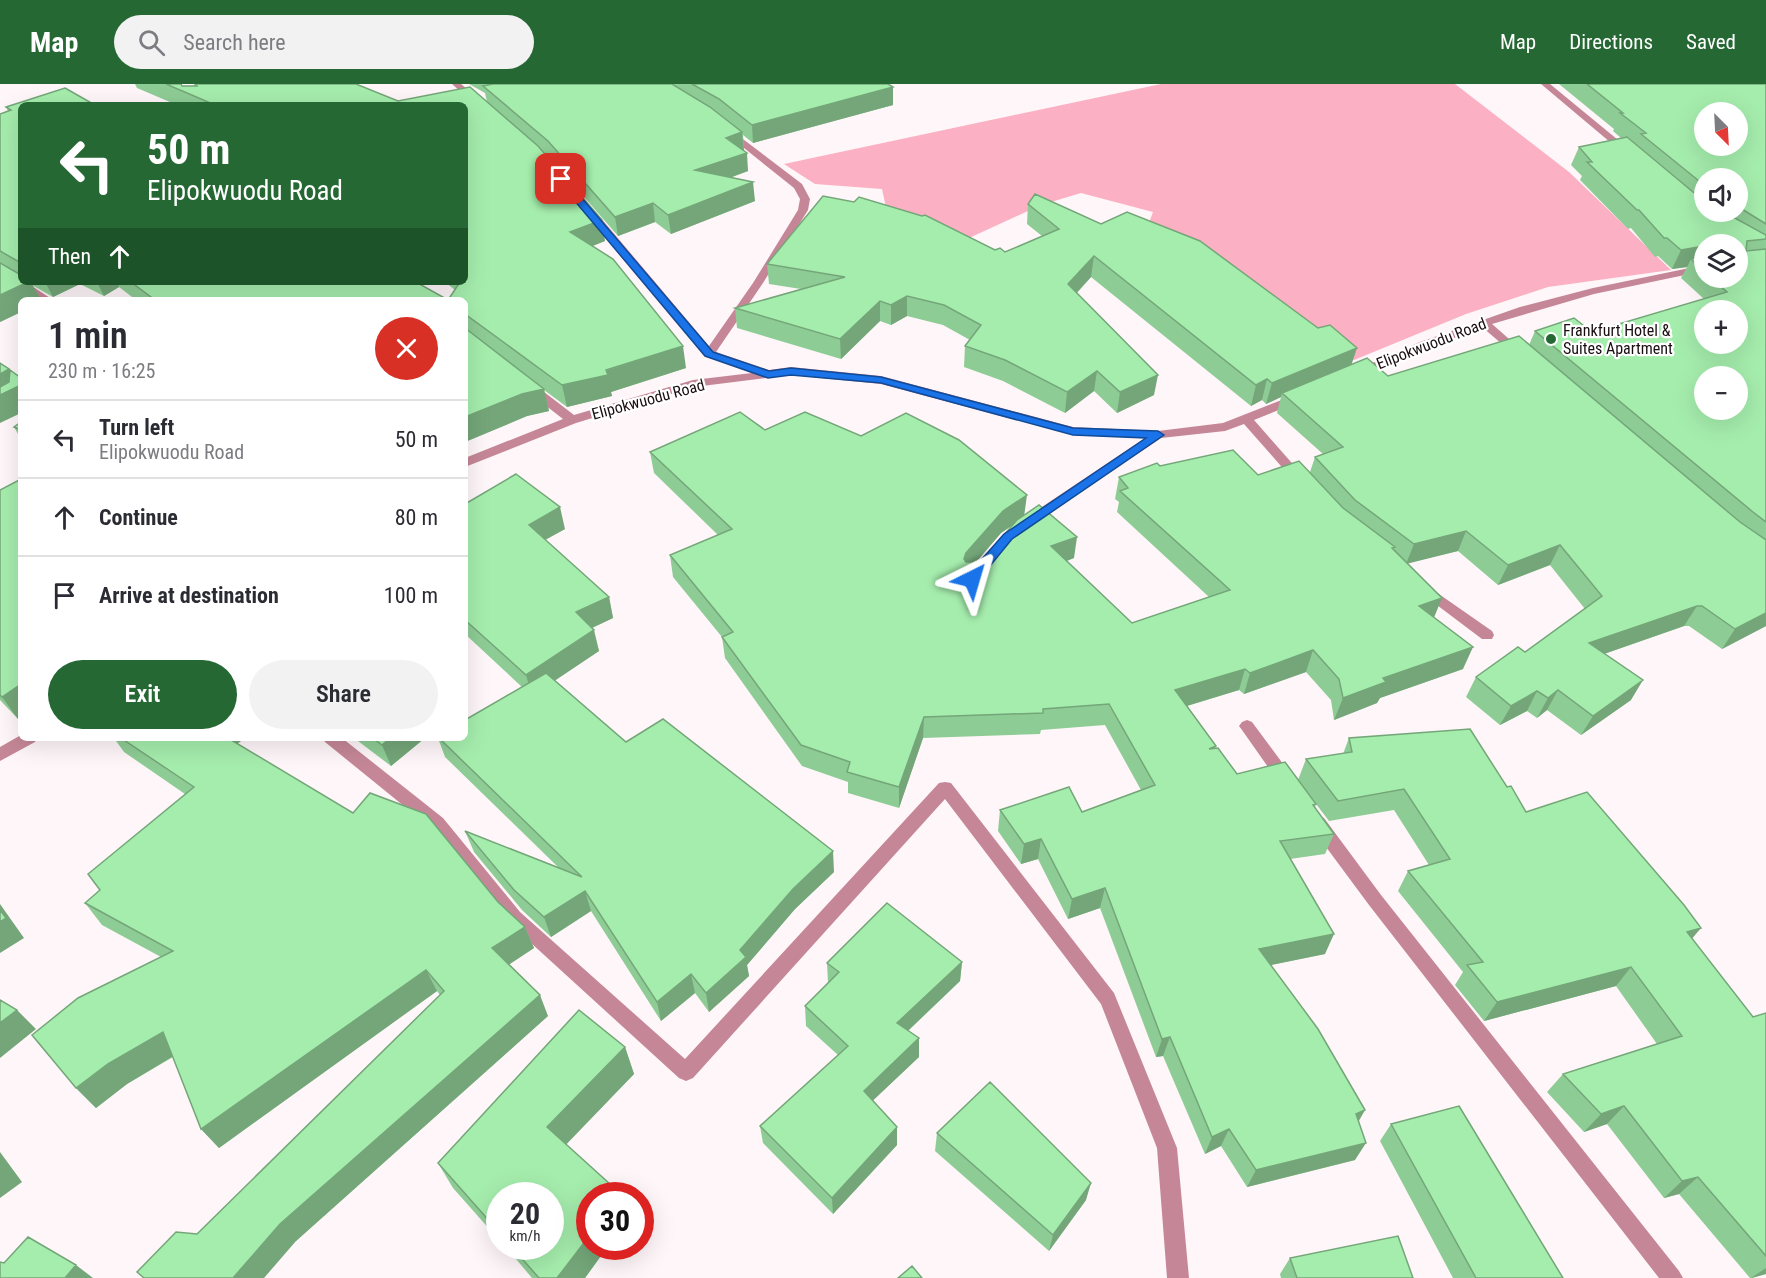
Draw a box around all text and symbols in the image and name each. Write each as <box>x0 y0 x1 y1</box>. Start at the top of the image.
search box <box>114 15 534 69</box>
text: Map <box>30 26 78 59</box>
icon: search <box>135 26 168 59</box>
text: Search here <box>183 30 286 55</box>
text: Map <box>1500 30 1536 54</box>
text: Directions <box>1569 30 1653 54</box>
text: Saved <box>1686 30 1736 54</box>
north arrow <box>1694 102 1748 156</box>
map controls <box>1694 102 1748 420</box>
text: 50 m <box>147 125 230 174</box>
icon: left <box>48 126 126 204</box>
pin <box>535 153 586 204</box>
icon: arrive <box>544 162 577 195</box>
button: sound <box>1694 168 1748 222</box>
text: Elipokwuodu Road <box>147 175 343 207</box>
button: layers <box>1694 234 1748 288</box>
icon: ahead <box>103 240 136 273</box>
text: Then <box>48 244 91 269</box>
button: + <box>1694 300 1748 354</box>
street label: Elipokwuodu Road <box>1374 314 1489 373</box>
text: 1 min <box>48 315 128 357</box>
button: close <box>375 317 438 380</box>
place label: Frankfurt Hotel & Suites Apartment <box>1563 321 1673 358</box>
marker: Frankfurt Hotel & Suites Apartment <box>1544 332 1558 346</box>
text: 230 m · 16:25 <box>48 359 155 383</box>
button: − <box>1694 366 1748 420</box>
street label: Elipokwuodu Road <box>590 375 707 424</box>
text: Turn left <box>99 415 174 440</box>
icon: left <box>48 423 81 456</box>
text: 50 m <box>395 427 438 452</box>
text: Elipokwuodu Road <box>99 440 244 464</box>
icon: ahead <box>48 501 81 534</box>
text: Continue <box>99 505 178 530</box>
text: 80 m <box>395 505 438 530</box>
position arrow <box>940 547 1004 611</box>
icon: arrive <box>48 579 81 612</box>
text: Arrive at destination <box>99 583 279 608</box>
text: 100 m <box>384 583 438 608</box>
button: Exit <box>48 660 237 729</box>
button: Share <box>249 660 438 729</box>
speed limit sign: 30 <box>576 1182 654 1260</box>
text: 20 <box>510 1196 540 1231</box>
text: km/h <box>510 1227 540 1245</box>

